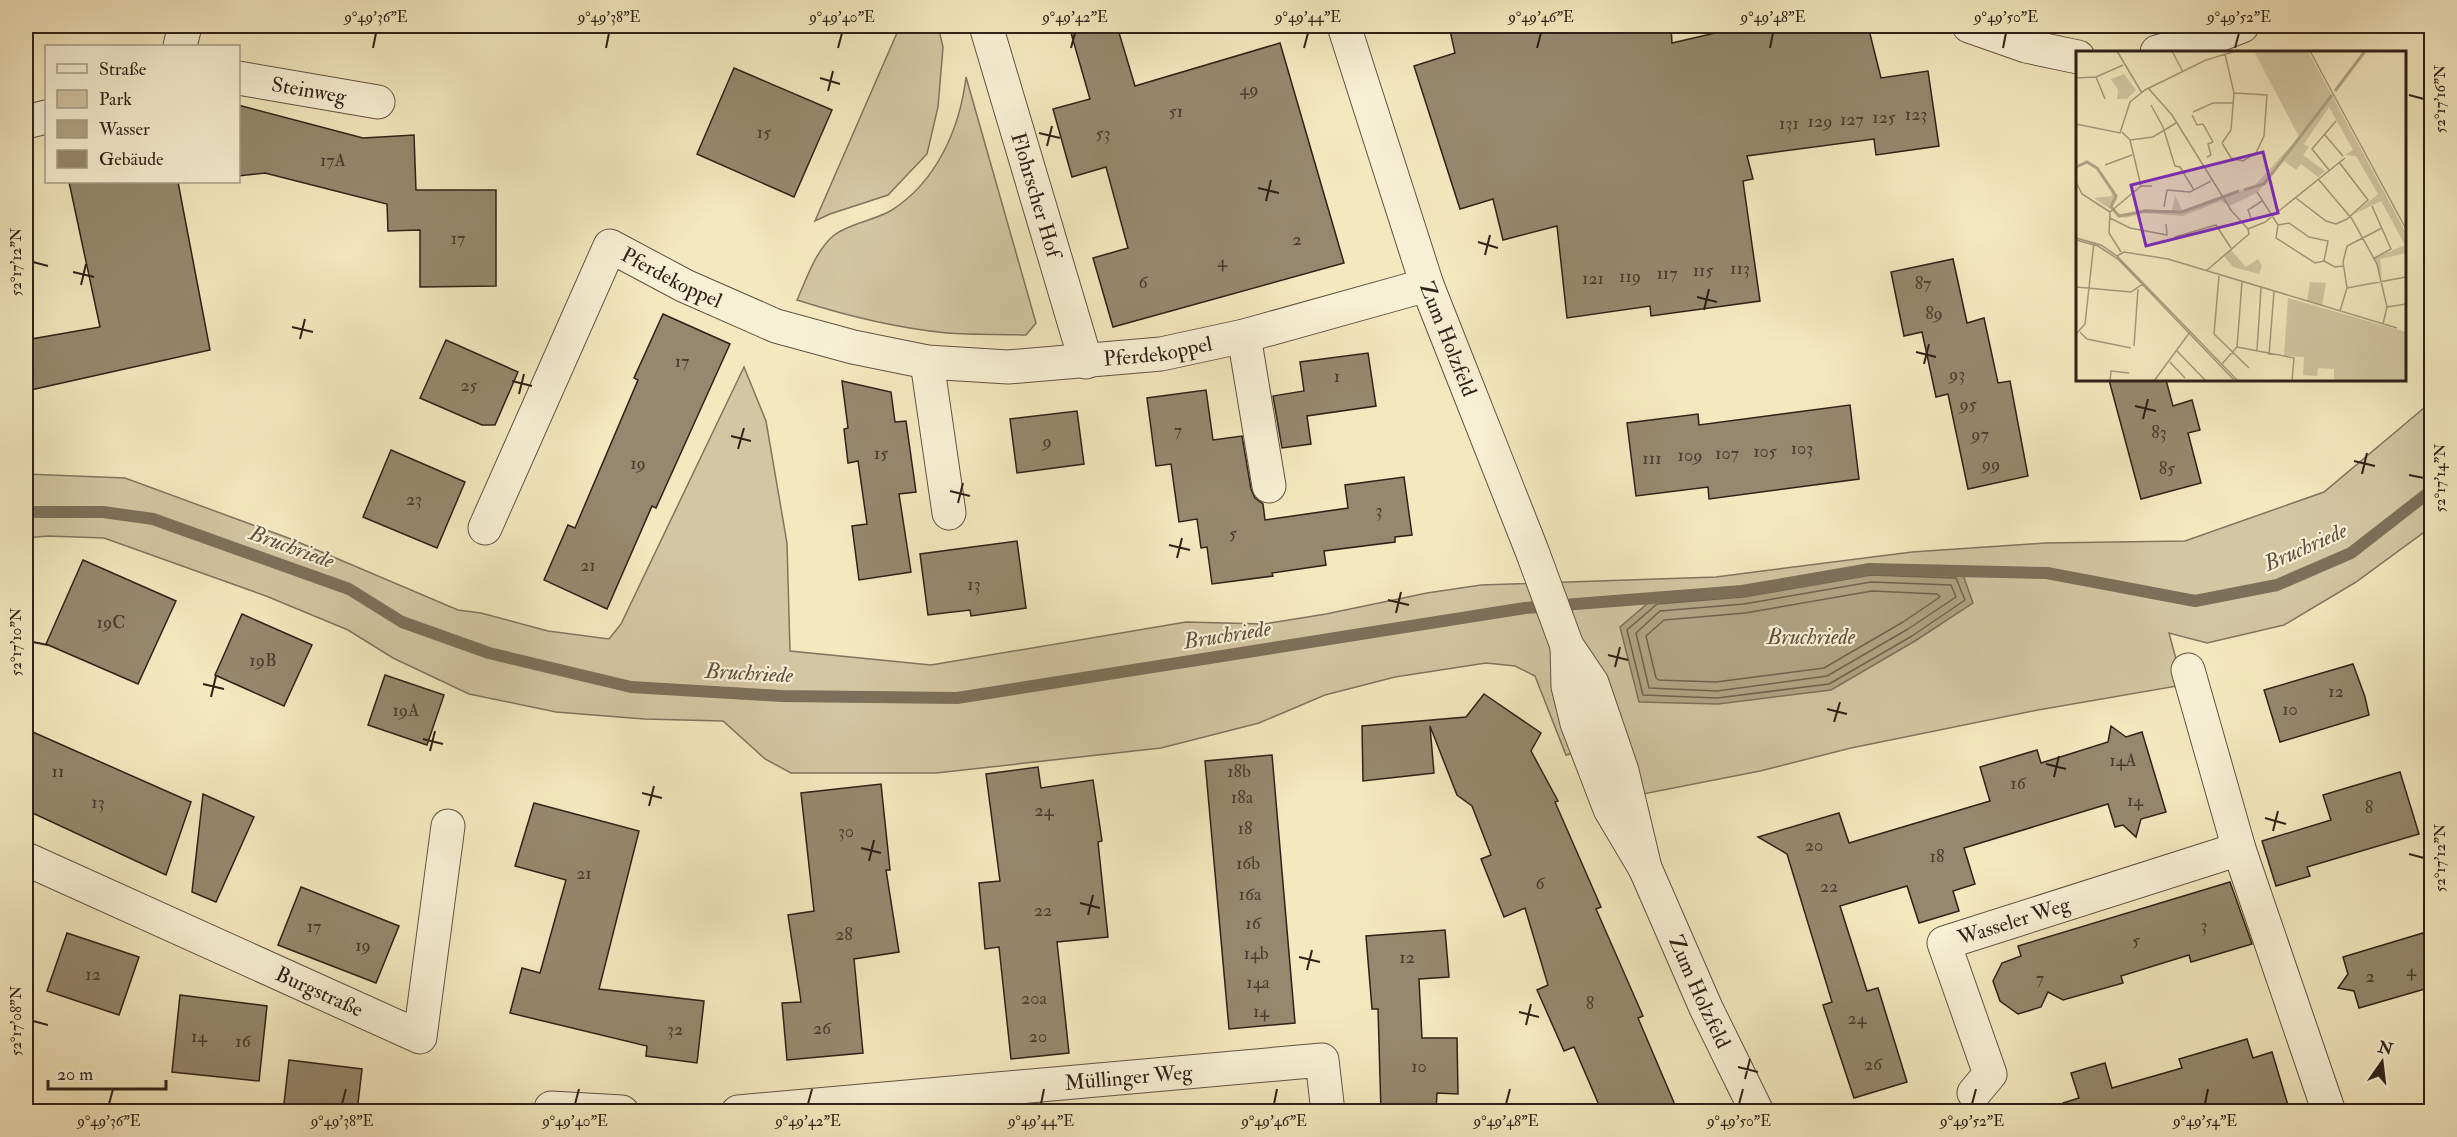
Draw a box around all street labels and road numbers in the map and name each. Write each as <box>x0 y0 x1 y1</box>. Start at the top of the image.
street label: Steinweg <box>269 71 349 110</box>
street label: Flohrscher Hof <box>1004 129 1068 264</box>
street label: Pferdekoppel <box>616 241 727 315</box>
street label: Zum Holzfeld <box>1413 278 1483 401</box>
street label: Pferdekoppel <box>1102 330 1215 373</box>
street label: Wasseler Weg <box>1954 890 2074 952</box>
street label: Zum Holzfeld <box>1662 931 1737 1053</box>
street label: Burgstraße <box>271 961 368 1024</box>
street label: Müllinger Weg <box>1064 1059 1194 1097</box>

